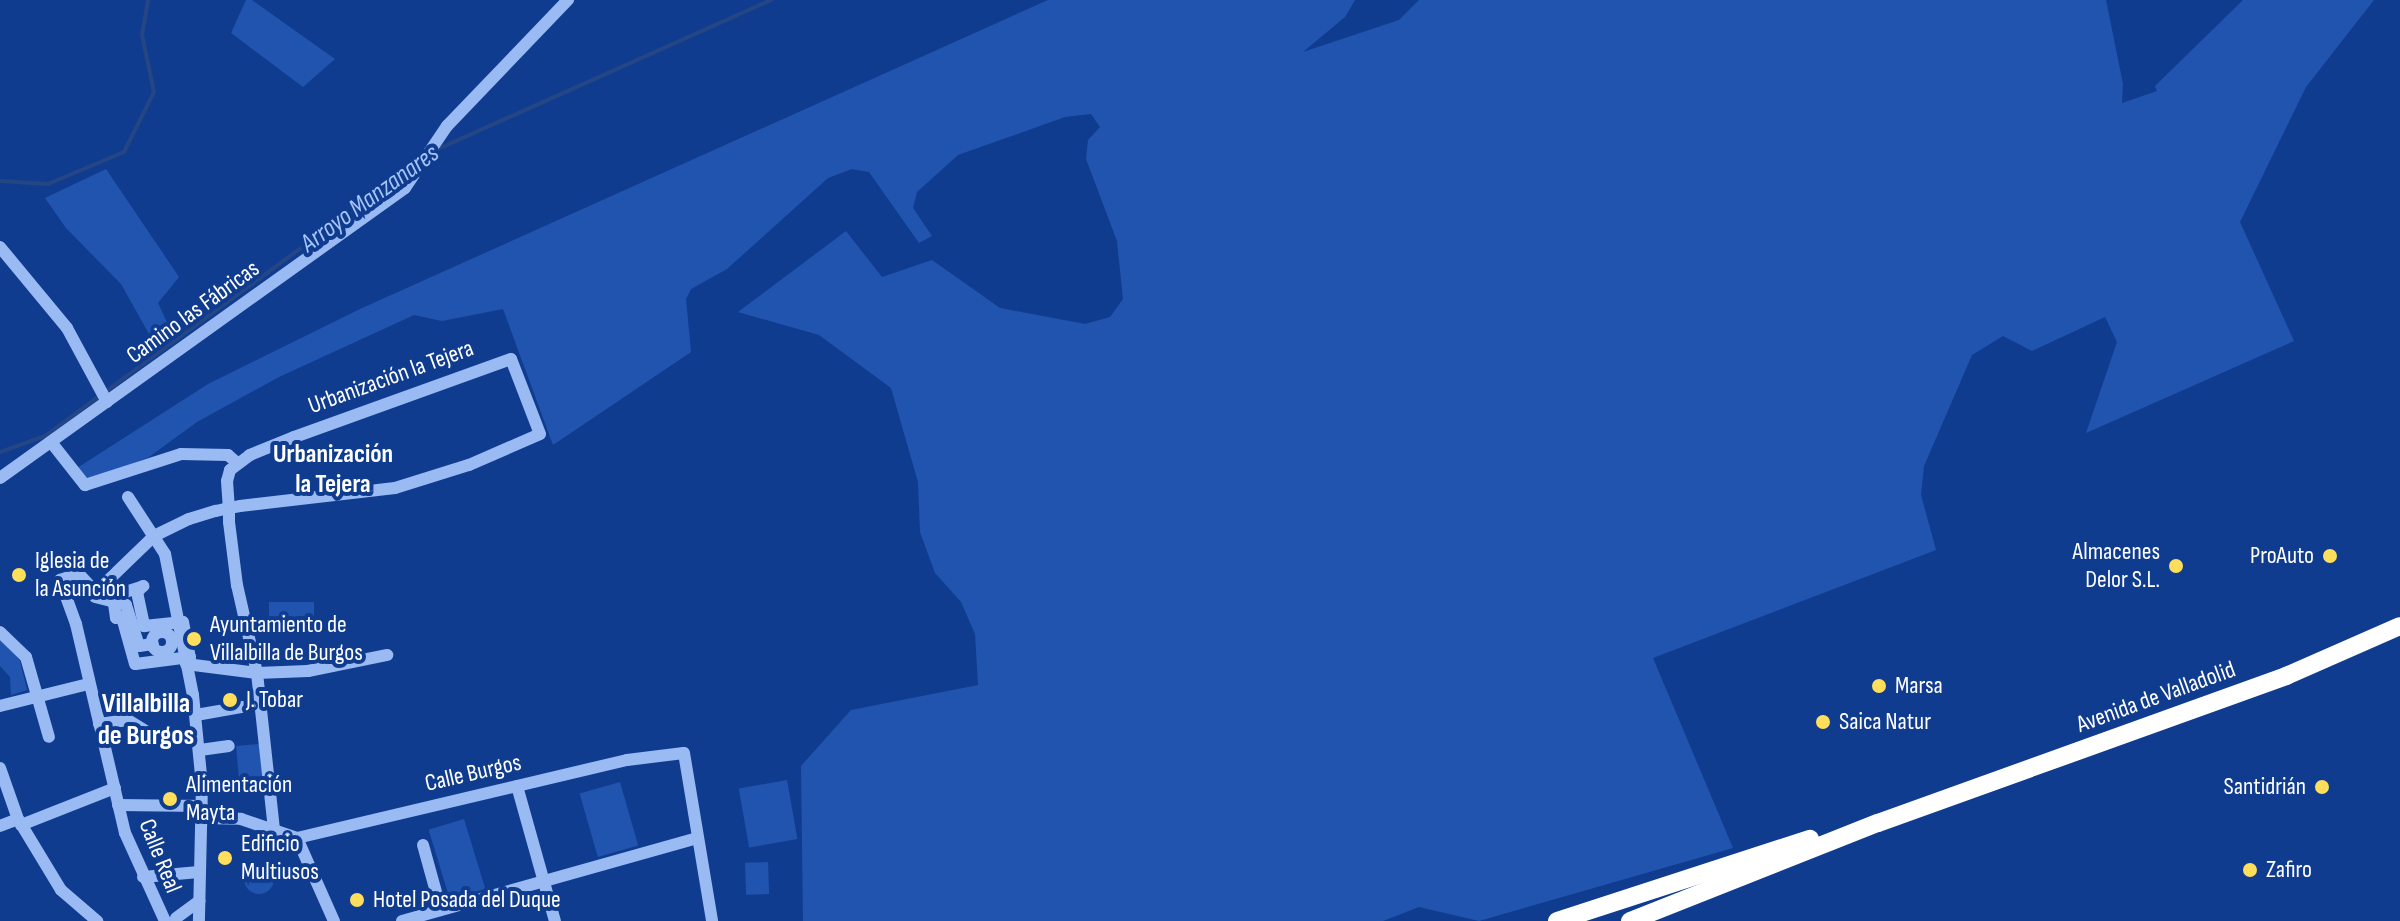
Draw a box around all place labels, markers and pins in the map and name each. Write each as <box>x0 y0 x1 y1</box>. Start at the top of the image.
place label: Almacenes Delor S.L. <box>2073 538 2160 594</box>
place label: ProAuto <box>2250 542 2314 570</box>
place label: Iglesia de la Asunción <box>35 547 126 603</box>
marker: ProAuto <box>2321 547 2339 565</box>
marker: Almacenes Delor S.L. <box>2167 557 2185 575</box>
marker: Iglesia de la Asunción <box>10 566 28 584</box>
place label: Ayuntamiento de Villalbilla de Burgos <box>210 611 363 667</box>
marker: Ayuntamiento de Villalbilla de Burgos <box>185 630 203 648</box>
place label: Marsa <box>1895 672 1943 700</box>
marker: Marsa <box>1870 677 1888 695</box>
place label: J. Tobar <box>246 686 303 714</box>
marker: J. Tobar <box>221 691 239 709</box>
place label: Saica Natur <box>1839 708 1931 736</box>
marker: Saica Natur <box>1814 713 1832 731</box>
place label: Alimentación Mayta <box>186 771 292 827</box>
place label: Santidrián <box>2223 773 2306 801</box>
marker: Santidrián <box>2313 778 2331 796</box>
marker: Alimentación Mayta <box>161 790 179 808</box>
place label: Edificio Multiusos <box>241 830 319 886</box>
marker: Edificio Multiusos <box>216 849 234 867</box>
place label: Zafiro <box>2266 856 2312 884</box>
marker: Zafiro <box>2241 861 2259 879</box>
place label: Hotel Posada del Duque <box>373 886 561 914</box>
marker: Hotel Posada del Duque <box>348 891 366 909</box>

